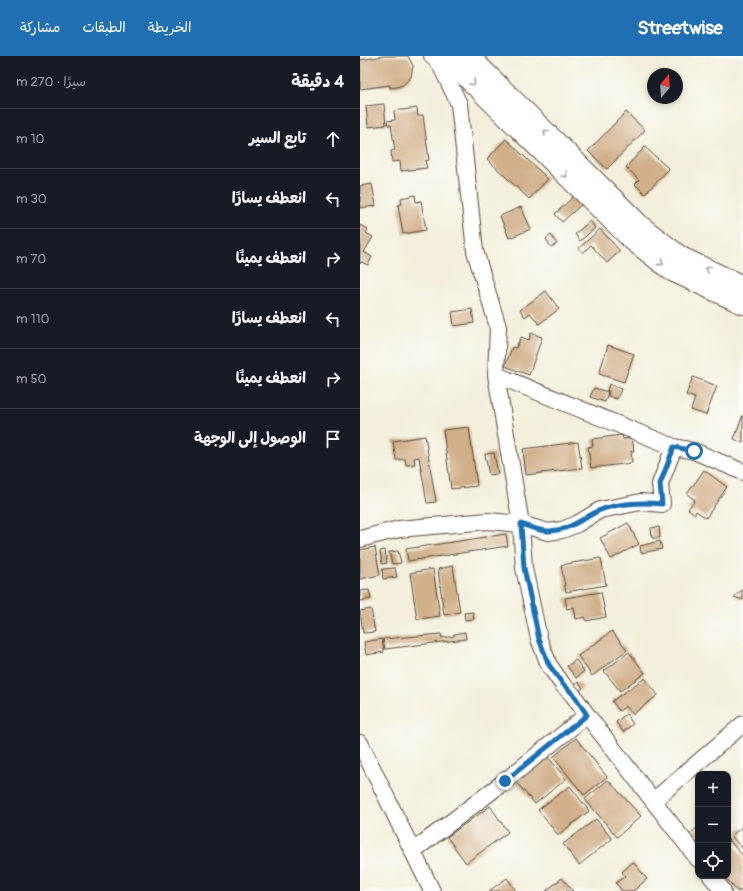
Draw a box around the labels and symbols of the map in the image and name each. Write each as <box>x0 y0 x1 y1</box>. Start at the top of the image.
north arrow <box>647 68 683 104</box>
one-way arrow <box>468 79 476 86</box>
one-way arrow <box>543 129 551 137</box>
one-way arrow <box>560 170 568 178</box>
one-way arrow <box>656 258 663 265</box>
one-way arrow <box>704 266 712 274</box>
route start <box>685 442 703 460</box>
route end <box>496 772 514 790</box>

